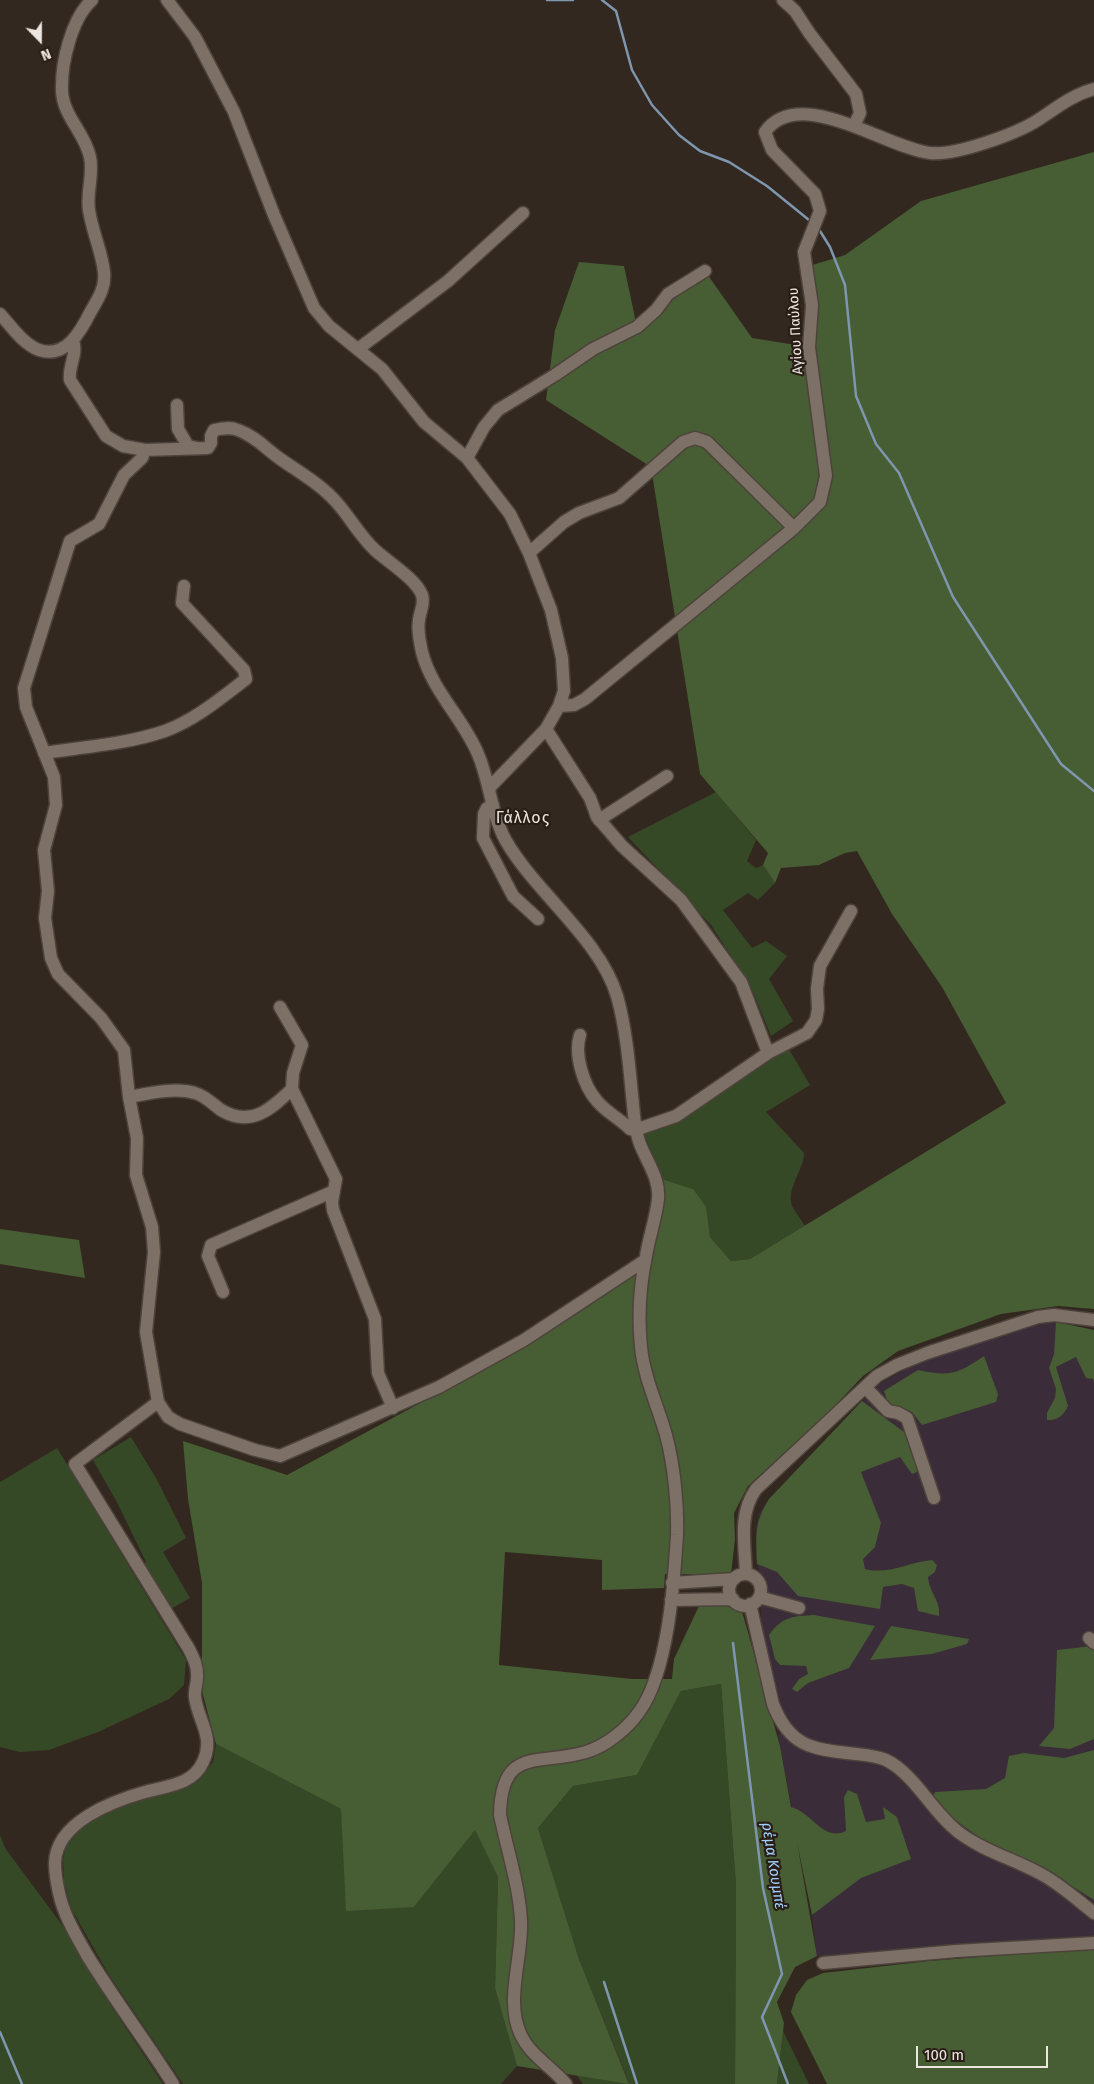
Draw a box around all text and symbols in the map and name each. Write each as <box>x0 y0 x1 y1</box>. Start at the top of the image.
north arrow <box>15 15 65 65</box>
text: N <box>38 45 53 64</box>
street label: Αγίου Παύλου <box>785 287 807 375</box>
district label: Γάλλος <box>495 809 551 829</box>
water label: ρέμα Κουμπέ <box>757 1821 789 1911</box>
scale bar <box>919 2036 1052 2068</box>
text: 100 m <box>924 2046 964 2064</box>

